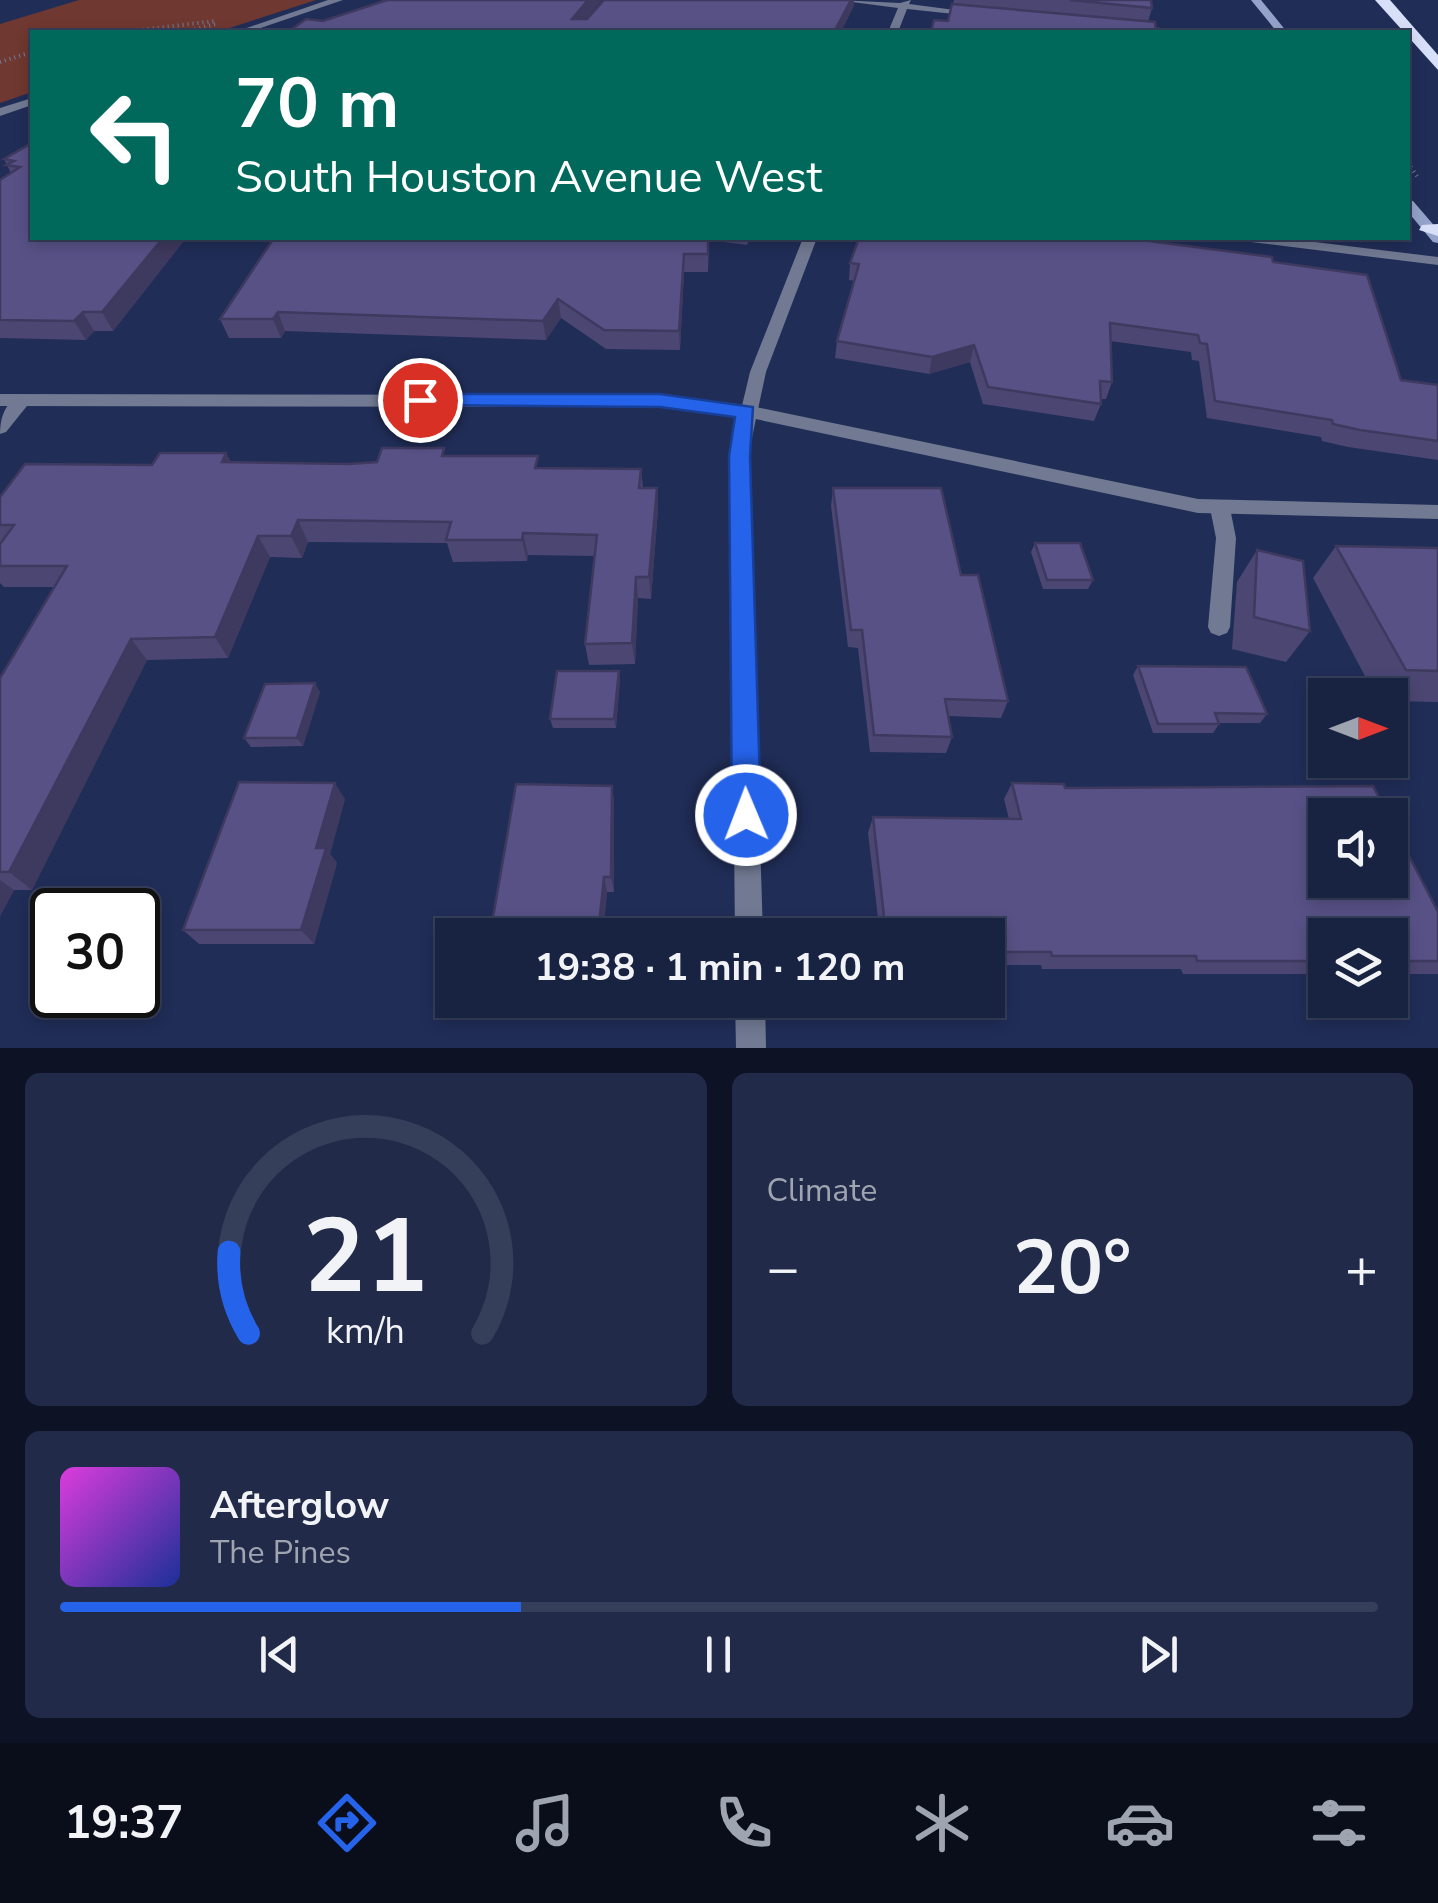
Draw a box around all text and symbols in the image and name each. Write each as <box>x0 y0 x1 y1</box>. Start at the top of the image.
text: 70 m <box>235 56 399 152</box>
icon: left <box>70 70 200 200</box>
text: South Houston Avenue West <box>235 147 822 208</box>
pin <box>378 358 463 443</box>
icon: arrive <box>393 373 448 428</box>
north arrow <box>1308 678 1408 778</box>
map controls <box>1308 678 1408 1018</box>
position arrow <box>694 763 798 867</box>
button: sound <box>1308 798 1408 898</box>
speed limit sign: 30 <box>30 888 160 1018</box>
button: layers <box>1308 918 1408 1018</box>
text: 19:38 · 1 min · 120 m <box>535 942 905 993</box>
text: Climate <box>767 1169 877 1212</box>
text: 21 <box>303 1186 428 1328</box>
text: 20° <box>1013 1217 1131 1319</box>
text: − <box>767 1231 800 1306</box>
text: + <box>1345 1231 1378 1306</box>
text: km/h <box>326 1307 405 1356</box>
text: Afterglow <box>210 1480 389 1531</box>
text: The Pines <box>210 1531 351 1574</box>
icon: previous <box>252 1627 307 1682</box>
icon: pause <box>691 1627 746 1682</box>
icon: next <box>1131 1627 1186 1682</box>
icon: directions <box>312 1788 382 1858</box>
icon: music <box>510 1788 580 1858</box>
icon: phone <box>709 1788 779 1858</box>
icon: climate <box>907 1788 977 1858</box>
icon: car <box>1105 1788 1175 1858</box>
icon: filters <box>1304 1788 1374 1858</box>
text: 19:37 <box>64 1793 183 1854</box>

